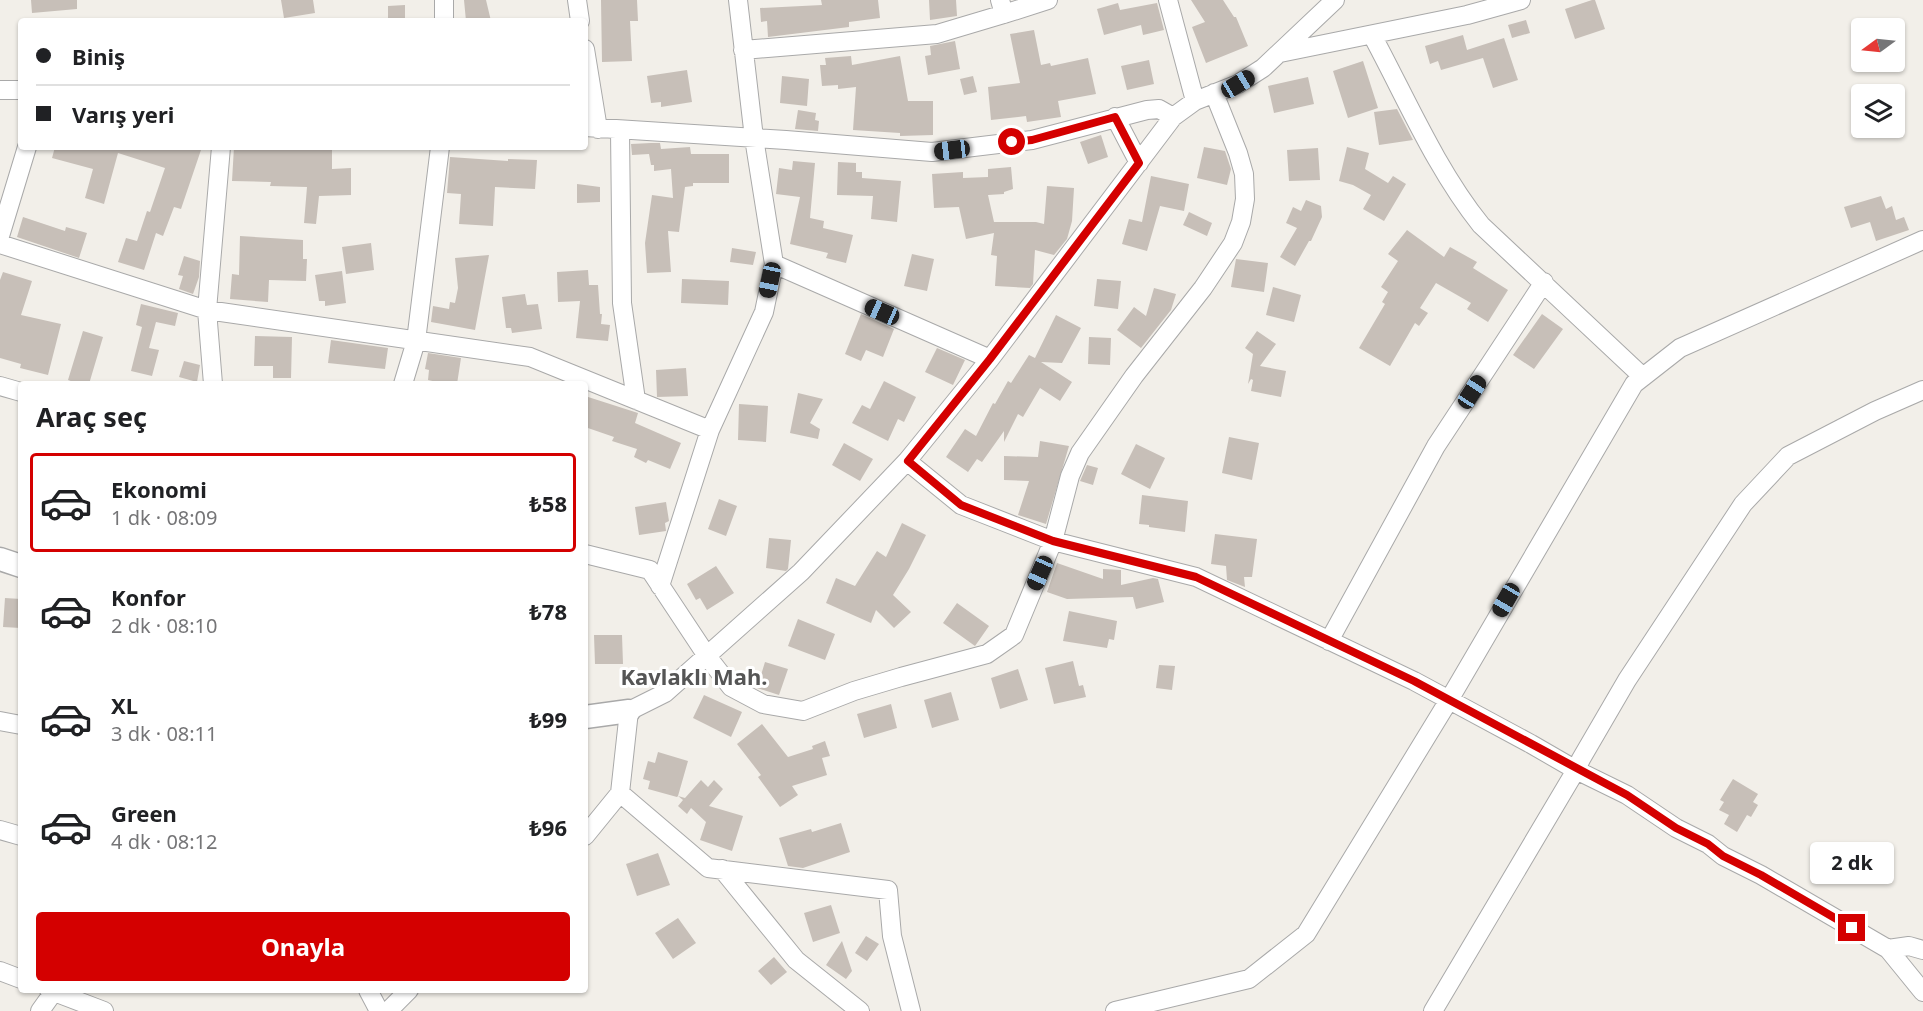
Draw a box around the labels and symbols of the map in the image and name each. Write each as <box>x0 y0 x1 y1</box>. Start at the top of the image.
north arrow <box>1851 18 1905 72</box>
car <box>1218 67 1258 101</box>
route start <box>998 128 1025 155</box>
car <box>933 139 971 161</box>
car <box>757 261 783 299</box>
car <box>862 296 902 328</box>
car <box>1455 372 1489 412</box>
car <box>1024 553 1056 593</box>
car <box>1489 580 1523 620</box>
district label: Kavlaklı Mah. <box>621 661 767 691</box>
callout: 2 dk <box>1810 841 1894 883</box>
route end <box>1838 914 1865 941</box>

